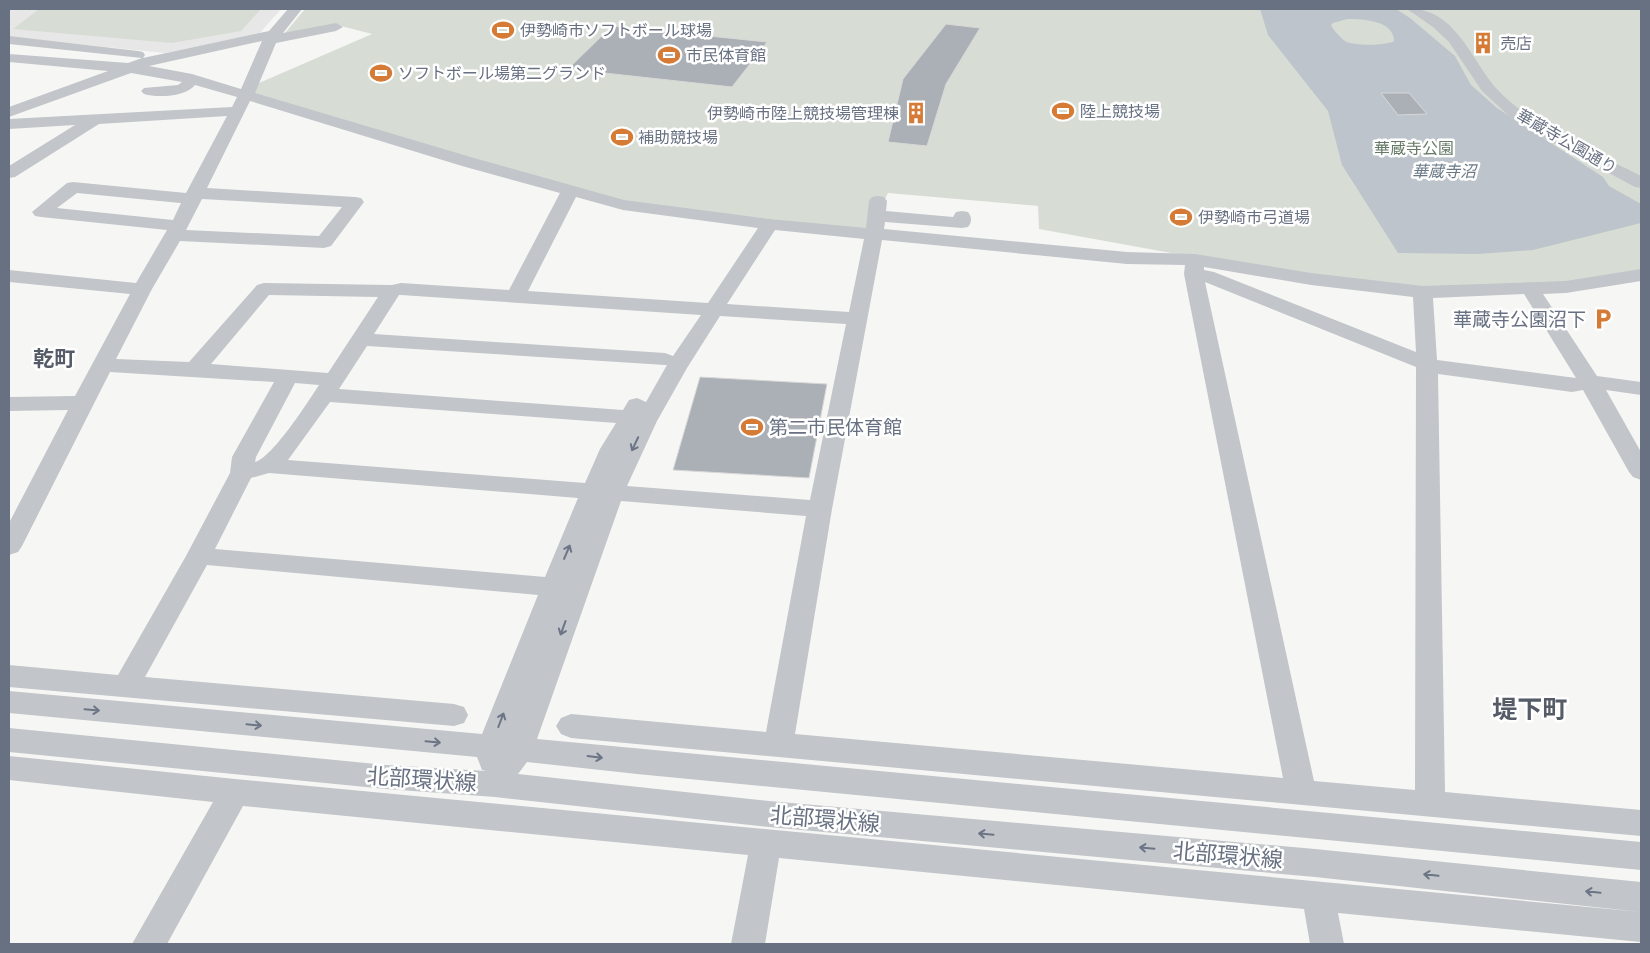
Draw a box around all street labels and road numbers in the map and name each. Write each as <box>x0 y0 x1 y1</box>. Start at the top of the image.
street label: 華蔵寺公園通り <box>1513 104 1621 178</box>
street label: 北部環状線 <box>366 761 478 797</box>
street label: 北部環状線 <box>769 800 881 838</box>
street label: 北部環状線 <box>1172 836 1284 874</box>

